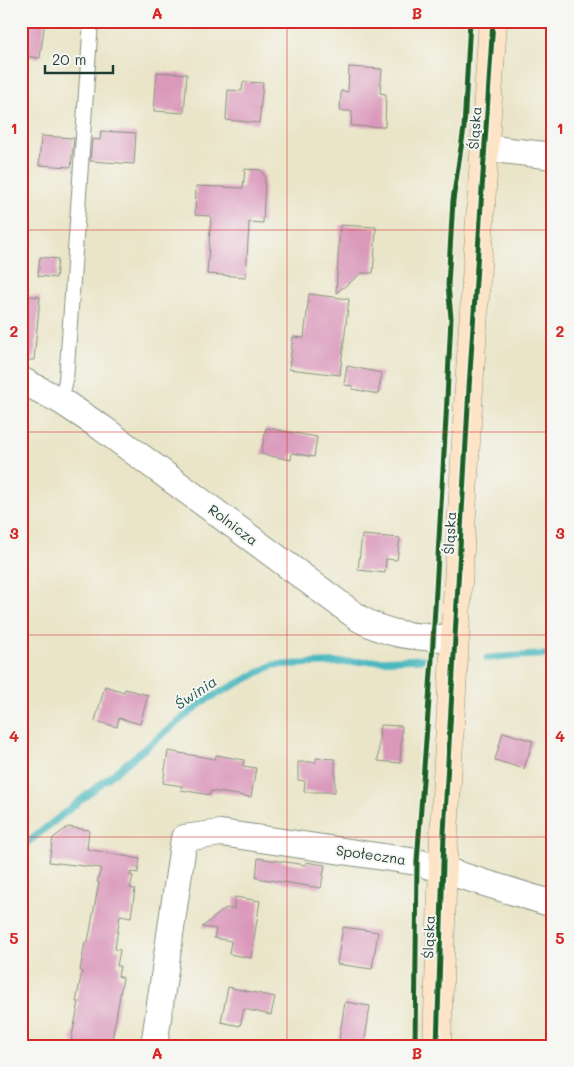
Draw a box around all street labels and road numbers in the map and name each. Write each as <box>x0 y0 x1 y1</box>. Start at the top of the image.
street label: Śląska <box>464 106 485 150</box>
street label: Rolnicza <box>205 500 262 550</box>
street label: Śląska <box>439 511 460 555</box>
street label: Społeczna <box>335 840 407 869</box>
street label: Śląska <box>418 915 439 959</box>

